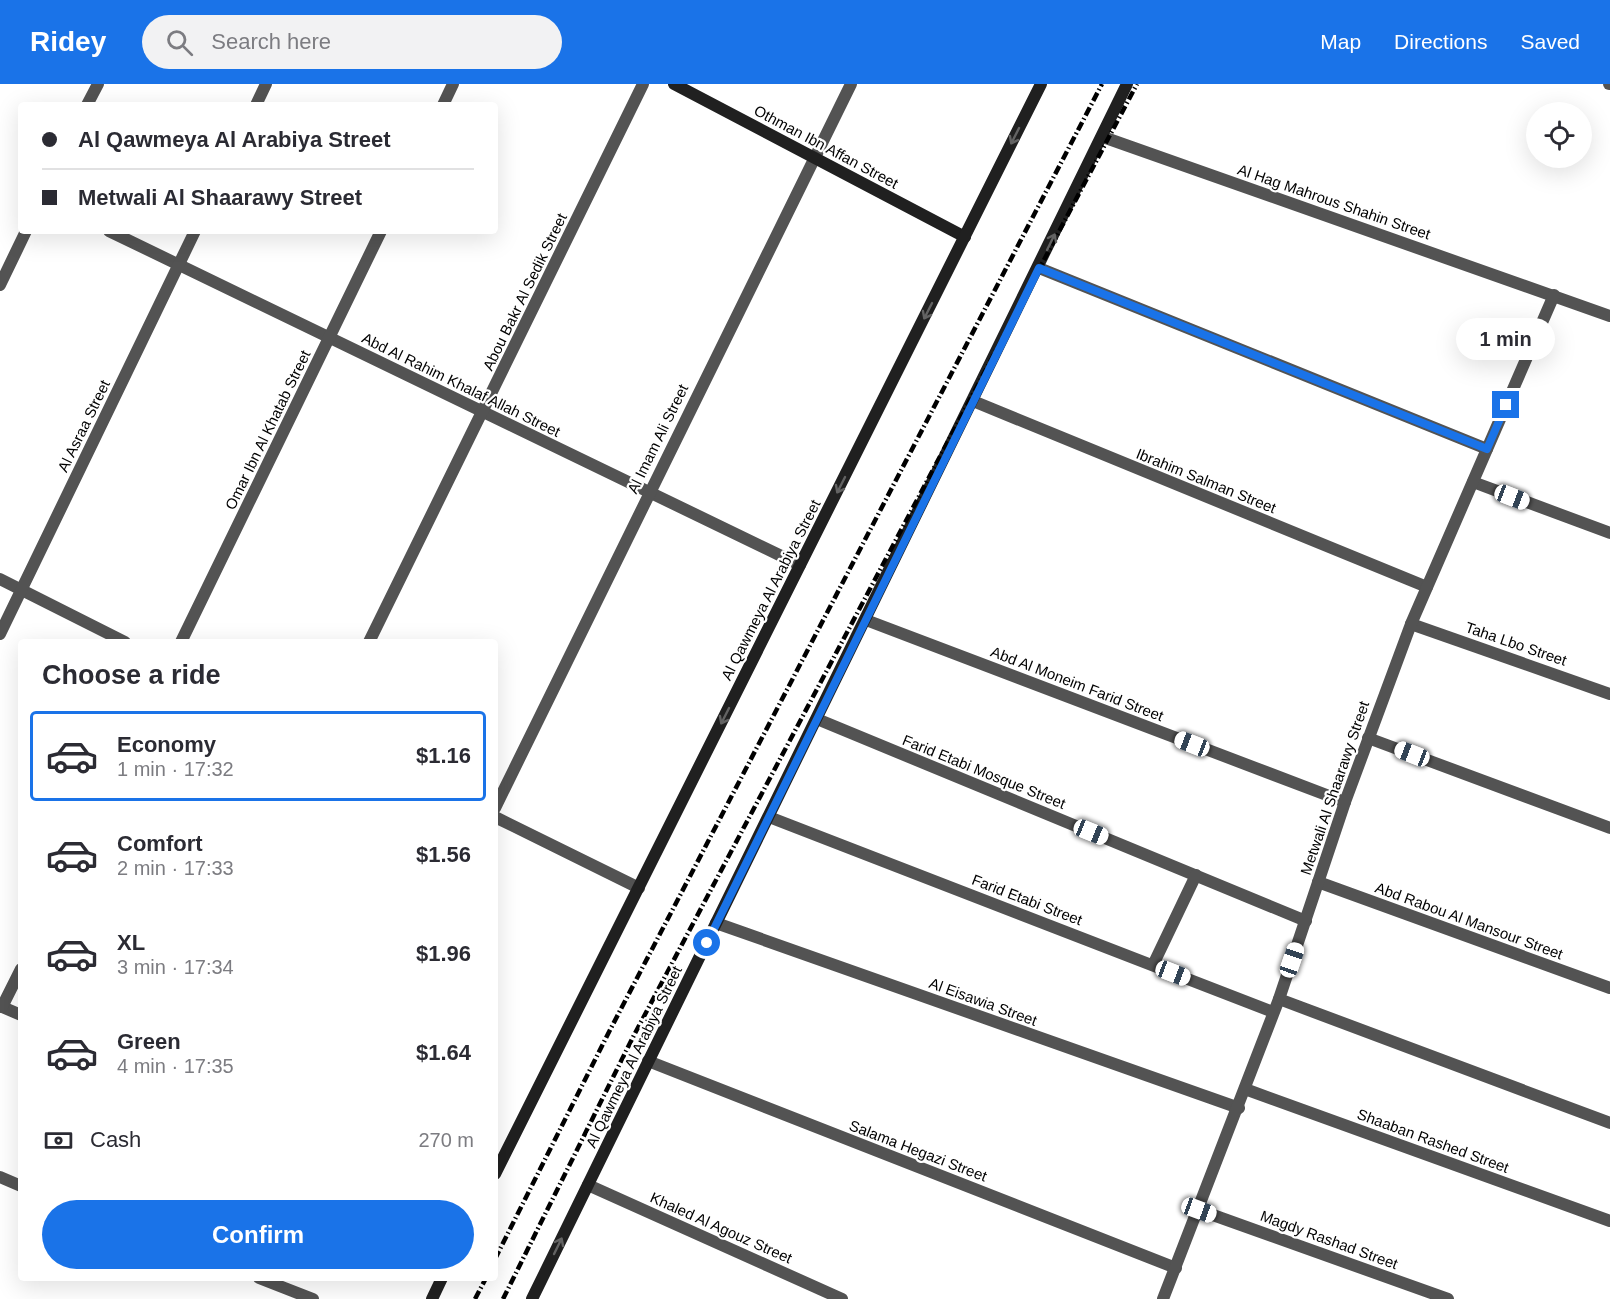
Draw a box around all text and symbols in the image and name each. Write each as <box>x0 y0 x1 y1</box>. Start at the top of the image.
search box <box>142 15 562 69</box>
text: Ridey <box>30 26 106 57</box>
icon: search <box>163 26 196 59</box>
text: Search here <box>211 29 331 54</box>
text: Map <box>1320 30 1361 53</box>
text: Directions <box>1394 30 1487 53</box>
text: Saved <box>1520 30 1580 53</box>
street label: Othman Ibn Affan Street <box>751 101 902 192</box>
map controls <box>1526 102 1592 168</box>
button: locate <box>1526 102 1592 168</box>
text: Al Qawmeya Al Arabiya Street <box>78 127 391 152</box>
one-way arrow <box>1009 127 1020 145</box>
street label: Al Hag Mahrous Shahin Street <box>1236 161 1433 243</box>
text: Metwali Al Shaarawy Street <box>78 185 362 210</box>
street label: Abou Bakr Al Sedik Street <box>479 210 570 373</box>
one-way arrow <box>1046 234 1058 252</box>
one-way arrow <box>922 301 933 319</box>
callout: 1 min <box>1456 318 1556 360</box>
text: 1 min <box>1479 328 1532 350</box>
street label: Abd Al Rahim Khalaf Allah Street <box>359 329 564 440</box>
street label: Omar Ibn Al Khatab Street <box>222 347 314 512</box>
street label: Al Asraa Street <box>54 376 113 474</box>
street label: Al Imam Ali Street <box>624 381 692 496</box>
route end <box>1492 391 1519 418</box>
street label: Ibrahim Salman Street <box>1134 445 1279 517</box>
one-way arrow <box>834 476 846 494</box>
car <box>1492 482 1532 512</box>
street label: Al Qawmeya Al Arabiya Street <box>718 496 824 683</box>
street label: Taha Lbo Street <box>1463 618 1570 669</box>
street label: Abd Al Moneim Farid Street <box>989 643 1167 725</box>
text: Choose a ride <box>42 660 221 690</box>
street label: Metwali Al Shaarawy Street <box>1297 698 1373 877</box>
one-way arrow <box>719 707 731 725</box>
icon: car <box>45 729 99 783</box>
car <box>1172 729 1212 759</box>
street label: Farid Etabi Mosque Street <box>900 731 1069 812</box>
text: Economy <box>117 732 216 757</box>
car <box>1392 739 1432 769</box>
text: $1.16 <box>416 743 471 768</box>
text: 1 min · 17:32 <box>117 758 234 780</box>
car <box>1071 817 1111 847</box>
icon: car <box>45 828 99 882</box>
text: Comfort <box>117 831 203 856</box>
text: $1.56 <box>416 842 471 867</box>
text: 2 min · 17:33 <box>117 857 234 879</box>
street label: Farid Etabi Street <box>970 871 1085 929</box>
street label: Abd Rabou Al Mansour Street <box>1373 879 1566 963</box>
icon: car <box>45 927 99 981</box>
route start <box>693 929 720 956</box>
text: XL <box>117 930 145 955</box>
car <box>1278 940 1306 980</box>
text: $1.96 <box>416 941 471 966</box>
text: 3 min · 17:34 <box>117 956 234 978</box>
car <box>1153 958 1193 988</box>
street label: Al Qawmeya Al Arabiya Street <box>582 962 685 1150</box>
street label: Al Eisawia Street <box>927 974 1040 1029</box>
icon: car <box>45 1026 99 1080</box>
text: Green <box>117 1029 181 1054</box>
text: $1.64 <box>416 1040 471 1065</box>
text: 4 min · 17:35 <box>117 1055 234 1077</box>
street label: Shaaban Rashed Street <box>1355 1105 1512 1176</box>
street label: Salama Hegazi Street <box>847 1116 990 1185</box>
icon: cash <box>42 1124 75 1157</box>
text: Cash <box>90 1127 141 1152</box>
text: 270 m <box>418 1129 474 1151</box>
street label: Khaled Al Agouz Street <box>648 1189 796 1267</box>
car <box>1179 1195 1219 1225</box>
button: Confirm <box>42 1200 474 1269</box>
street label: Magdy Rashad Street <box>1258 1207 1401 1273</box>
one-way arrow <box>552 1238 564 1256</box>

